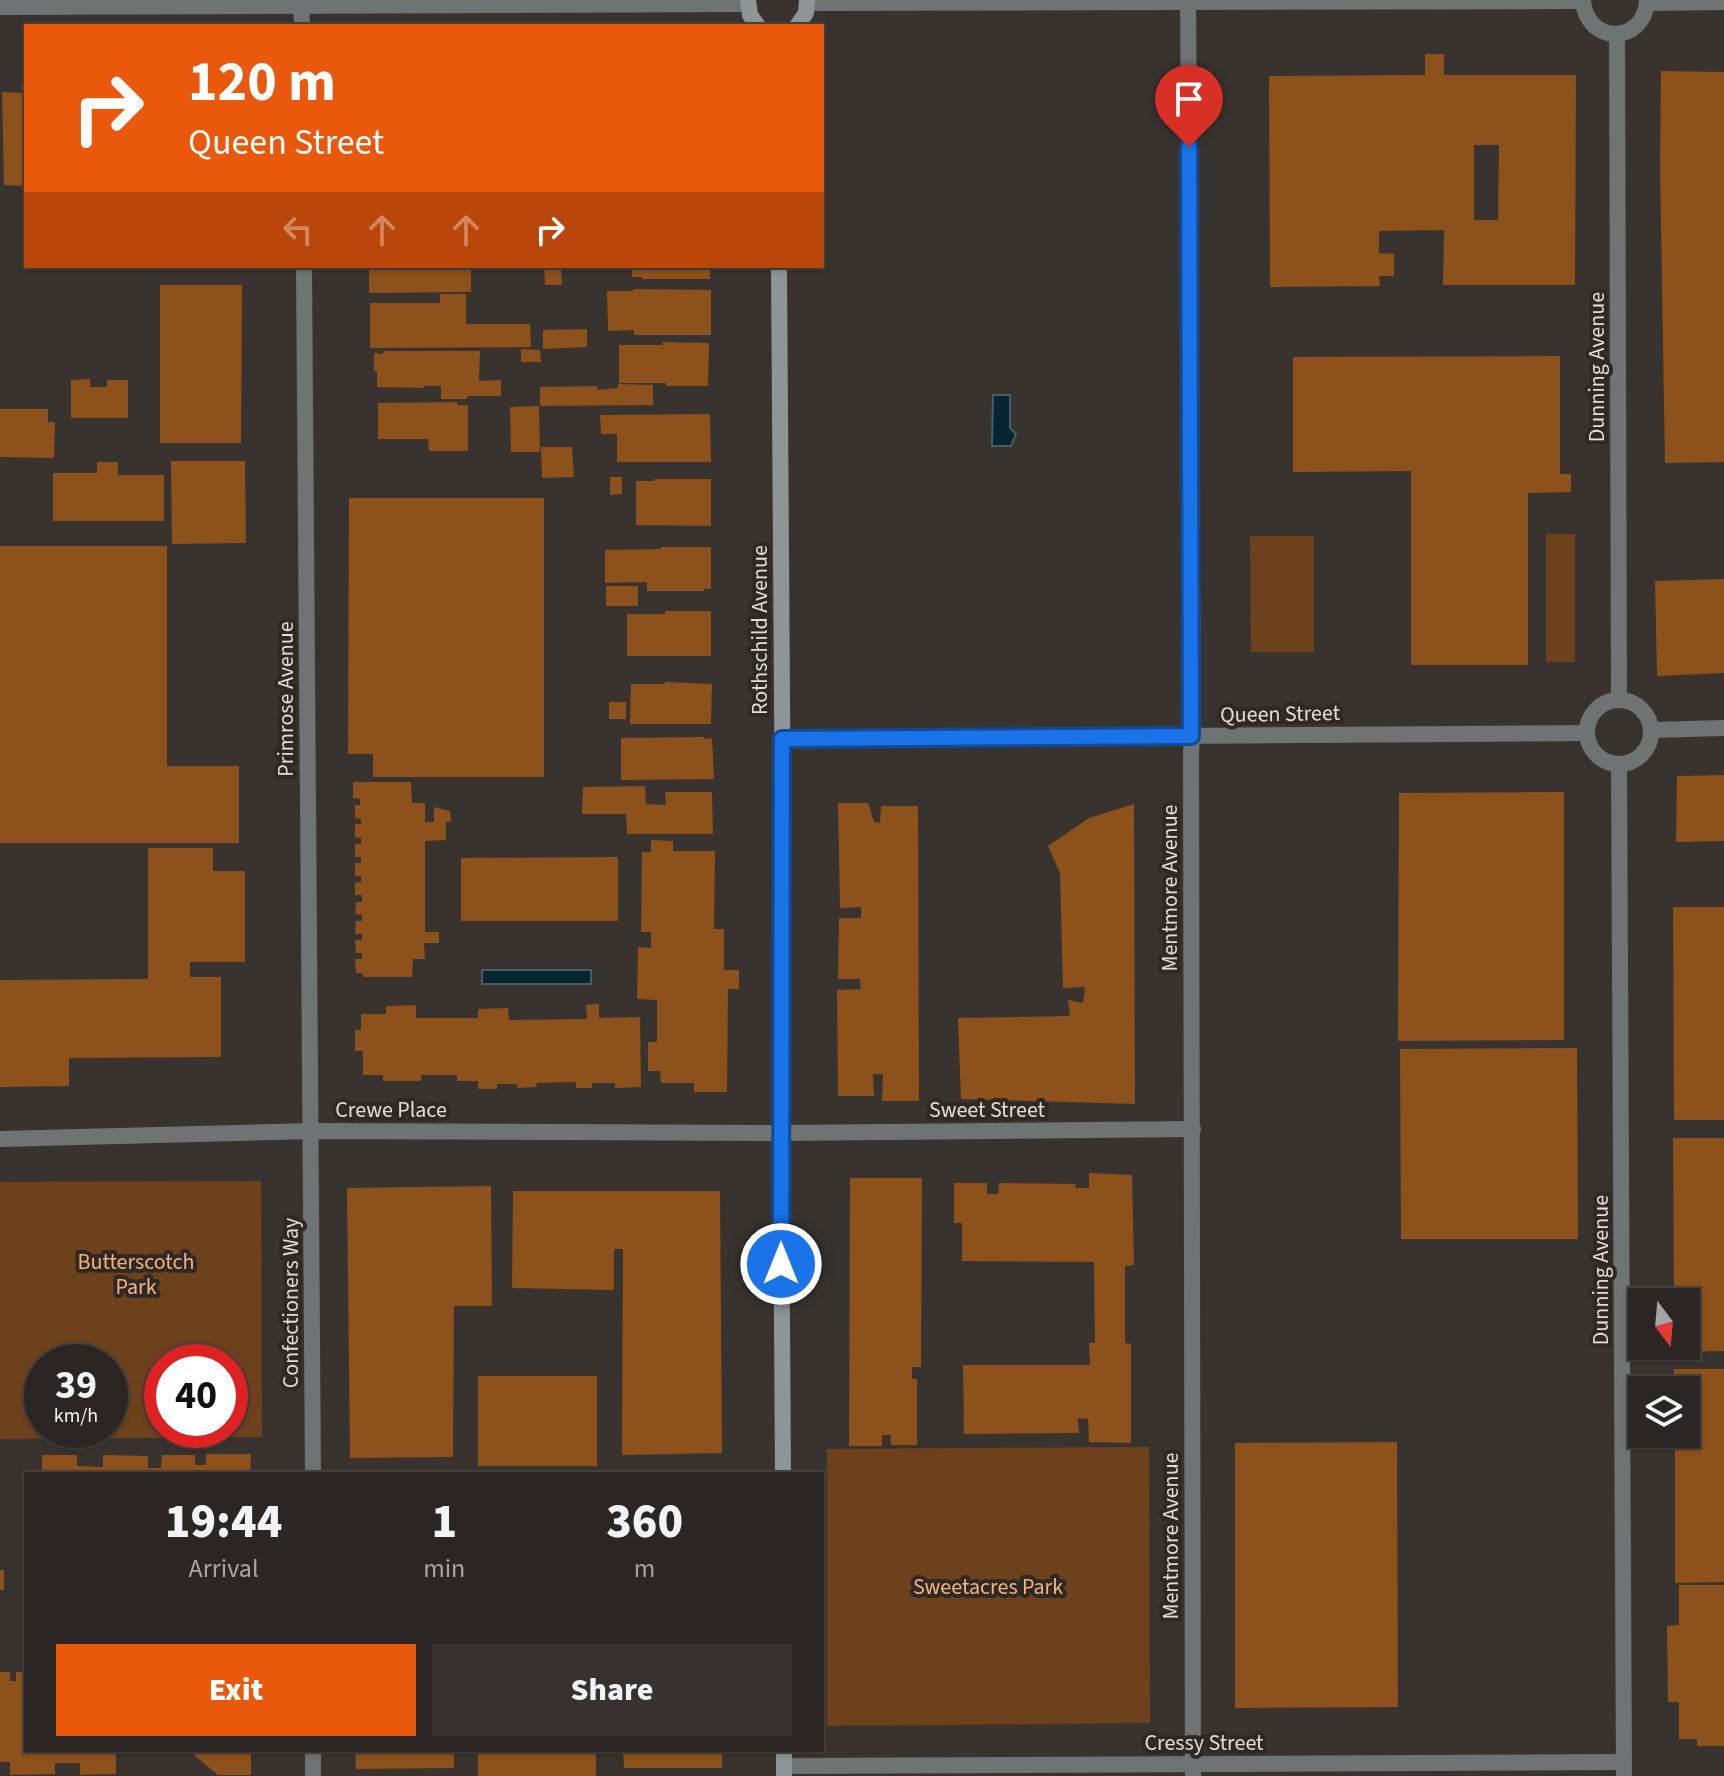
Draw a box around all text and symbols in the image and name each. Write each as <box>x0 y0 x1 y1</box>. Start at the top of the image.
text: 120 m <box>188 43 336 122</box>
icon: right <box>56 56 160 160</box>
pin <box>1155 65 1223 147</box>
icon: arrive <box>1167 77 1211 121</box>
text: Queen Street <box>188 117 384 168</box>
icon: left <box>276 208 320 252</box>
icon: ahead <box>360 208 404 252</box>
icon: ahead <box>444 208 488 252</box>
icon: right <box>528 208 572 252</box>
street label: Dunning Avenue <box>1581 292 1613 442</box>
street label: Rothschild Avenue <box>744 545 776 715</box>
street label: Primrose Avenue <box>270 621 302 777</box>
street label: Queen Street <box>1220 697 1341 731</box>
street label: Mentmore Avenue <box>1154 804 1186 972</box>
street label: Crewe Place <box>335 1094 447 1126</box>
street label: Sweet Street <box>929 1094 1046 1126</box>
street label: Dunning Avenue <box>1585 1195 1617 1345</box>
street label: Confectioners Way <box>275 1217 307 1388</box>
position arrow <box>739 1222 823 1306</box>
park label: Butterscotch Park <box>78 1246 194 1303</box>
north arrow <box>1628 1288 1700 1360</box>
map controls <box>1628 1288 1700 1448</box>
speed limit sign: 40 <box>144 1344 248 1448</box>
text: 39 <box>55 1357 97 1414</box>
button: layers <box>1628 1376 1700 1448</box>
text: km/h <box>54 1402 98 1430</box>
street label: Mentmore Avenue <box>1155 1452 1187 1620</box>
text: 19:44 <box>165 1488 282 1556</box>
text: 1 <box>431 1488 457 1556</box>
text: 360 <box>606 1488 683 1556</box>
text: Arrival <box>189 1550 259 1587</box>
text: min <box>423 1550 465 1587</box>
text: m <box>634 1550 655 1587</box>
park label: Sweetacres Park <box>913 1571 1063 1603</box>
button: Exit <box>56 1644 416 1736</box>
button: Share <box>432 1644 792 1736</box>
street label: Cressy Street <box>1144 1727 1264 1759</box>

